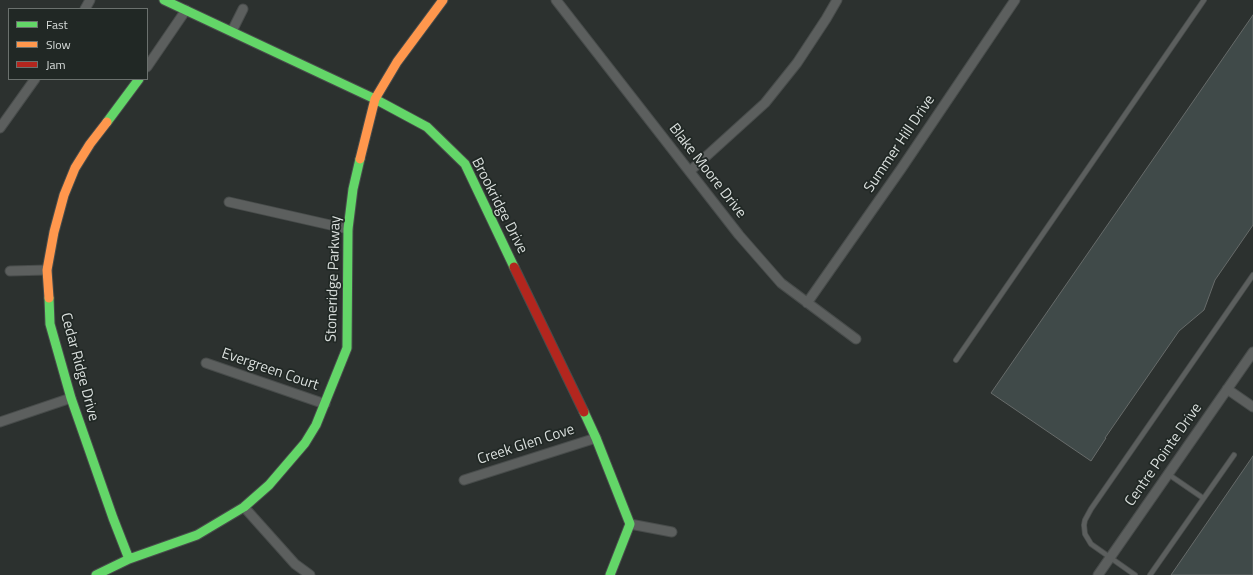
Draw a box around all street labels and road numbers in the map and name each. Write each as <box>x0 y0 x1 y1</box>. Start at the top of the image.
street label: Summer Hill Drive <box>861 92 939 196</box>
street label: Blake Moore Drive <box>664 120 750 222</box>
street label: Brookridge Drive <box>467 155 531 257</box>
street label: Stoneridge Parkway <box>323 215 345 343</box>
street label: Cedar Ridge Drive <box>56 311 102 423</box>
street label: Evergreen Court <box>219 345 321 395</box>
street label: Centre Pointe Drive <box>1122 400 1206 510</box>
street label: Creek Glen Cove <box>475 421 577 469</box>

